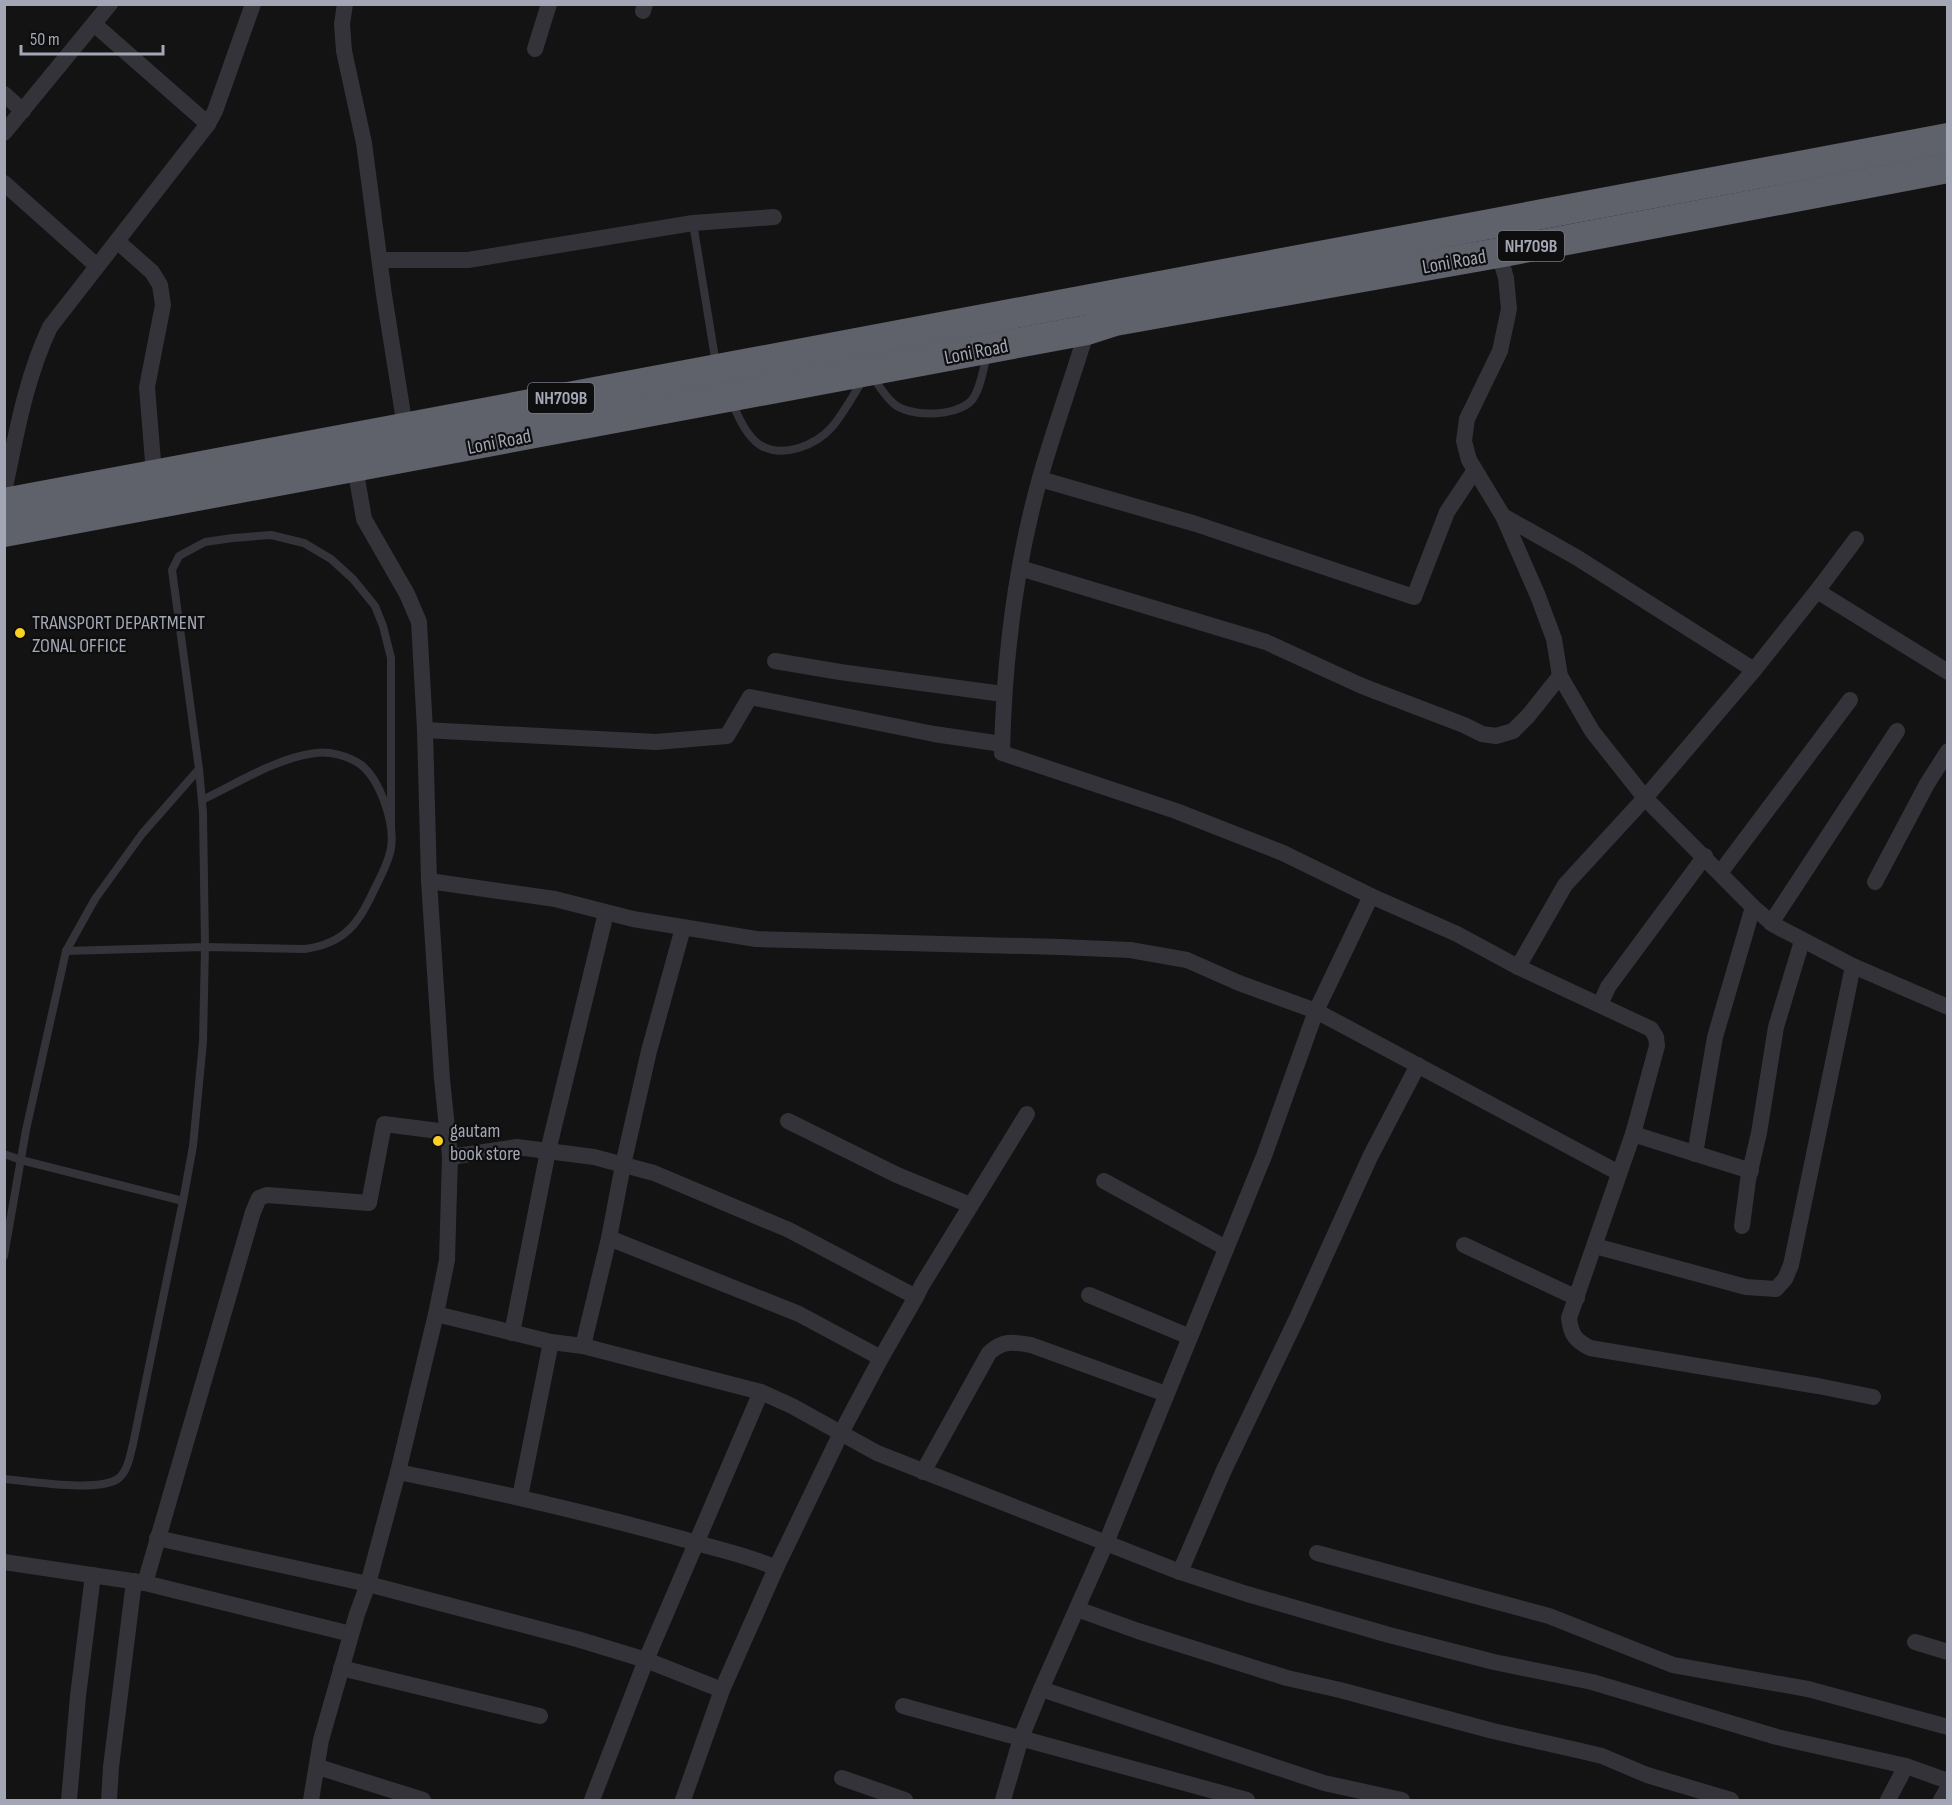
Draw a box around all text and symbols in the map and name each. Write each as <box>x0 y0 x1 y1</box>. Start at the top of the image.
scale bar <box>21 18 164 56</box>
text: 50 m <box>30 29 60 50</box>
road number: NH709B <box>1498 231 1564 261</box>
street label: Loni Road <box>1420 245 1488 279</box>
street label: Loni Road <box>942 334 1010 370</box>
road number: NH709B <box>528 383 594 413</box>
street label: Loni Road <box>465 424 533 460</box>
place label: TRANSPORT DEPARTMENT ZONAL OFFICE <box>32 611 205 658</box>
marker: TRANSPORT DEPARTMENT ZONAL OFFICE <box>13 626 27 640</box>
place label: gautam book store <box>450 1119 521 1166</box>
marker: gautam book store <box>431 1134 445 1148</box>

